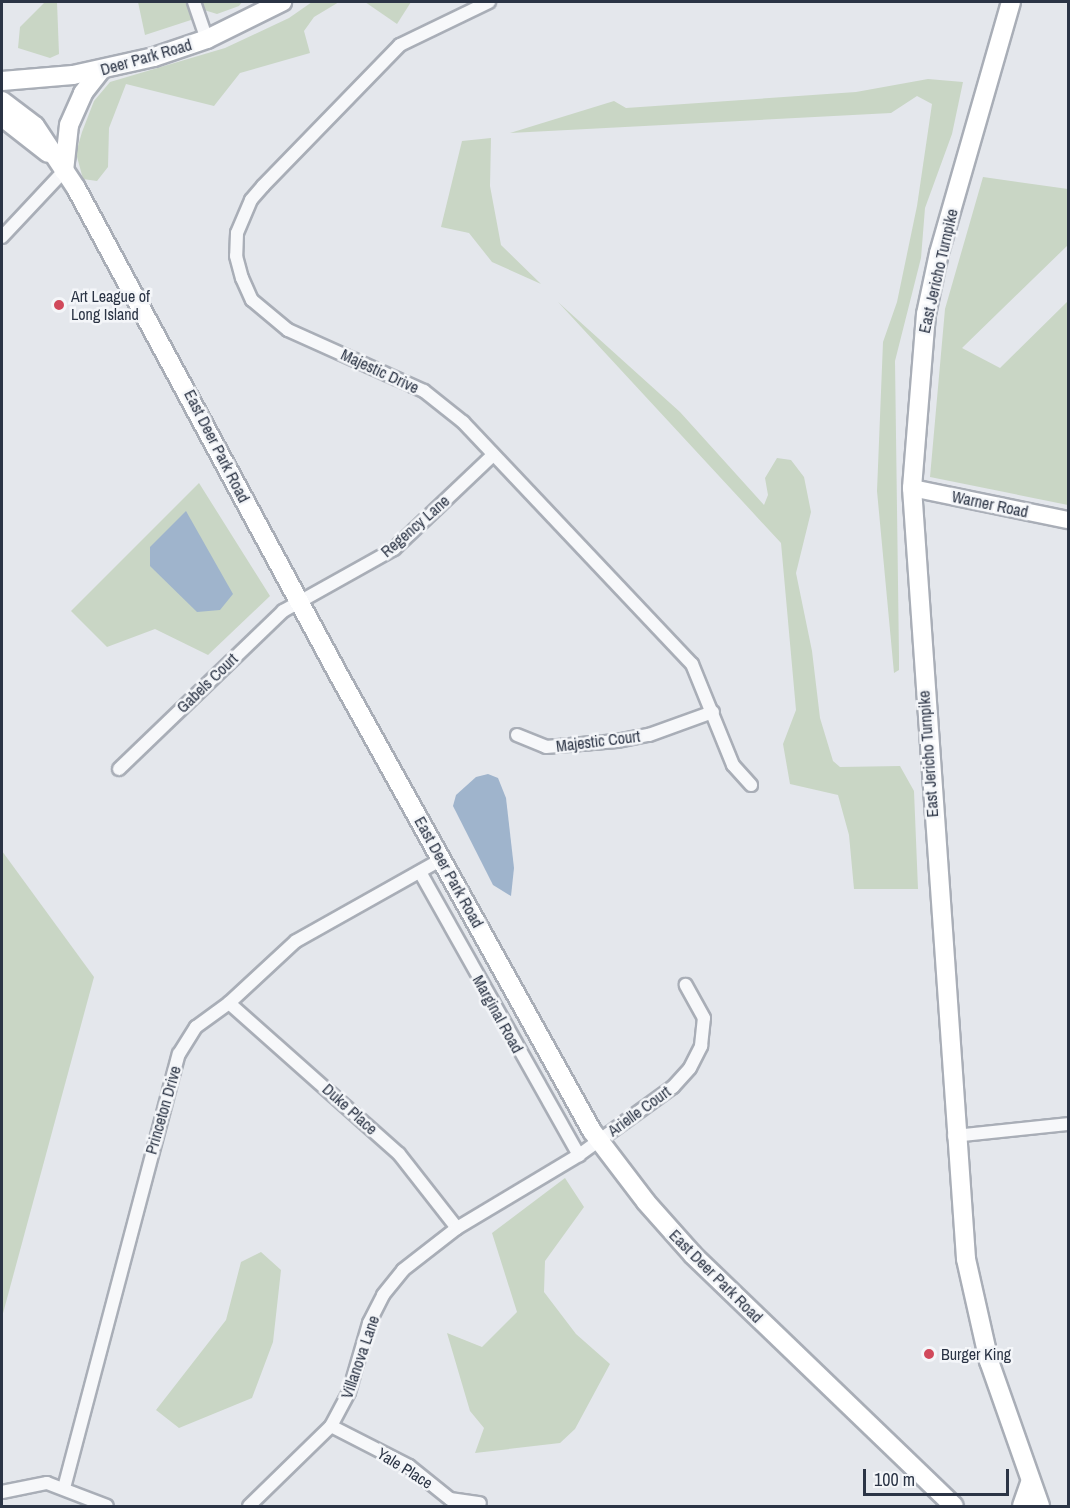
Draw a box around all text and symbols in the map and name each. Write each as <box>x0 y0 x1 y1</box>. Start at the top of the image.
street label: Deer Park Road <box>98 35 194 79</box>
street label: East Jericho Turnpike <box>914 207 962 335</box>
place label: Art League of Long Island <box>71 286 150 324</box>
marker: Art League of Long Island <box>52 298 66 312</box>
street label: Majestic Drive <box>338 345 422 397</box>
street label: East Deer Park Road <box>180 386 254 506</box>
street label: Warner Road <box>950 487 1030 521</box>
street label: Regency Lane <box>377 491 453 561</box>
street label: Gabels Court <box>173 649 241 717</box>
street label: East Jericho Turnpike <box>914 690 942 818</box>
street label: Majestic Court <box>555 726 641 756</box>
street label: East Deer Park Road <box>411 813 487 931</box>
street label: Marginal Road <box>469 972 527 1056</box>
street label: Princeton Drive <box>141 1064 185 1156</box>
street label: Duke Place <box>319 1079 381 1139</box>
street label: Arielle Court <box>604 1082 674 1140</box>
street label: East Deer Park Road <box>665 1225 767 1327</box>
street label: Villanova Lane <box>337 1313 383 1401</box>
place label: Burger King <box>941 1344 1011 1364</box>
marker: Burger King <box>922 1347 936 1361</box>
street label: Yale Place <box>374 1443 436 1493</box>
scale bar <box>866 1457 1012 1495</box>
text: 100 m <box>874 1467 915 1492</box>

